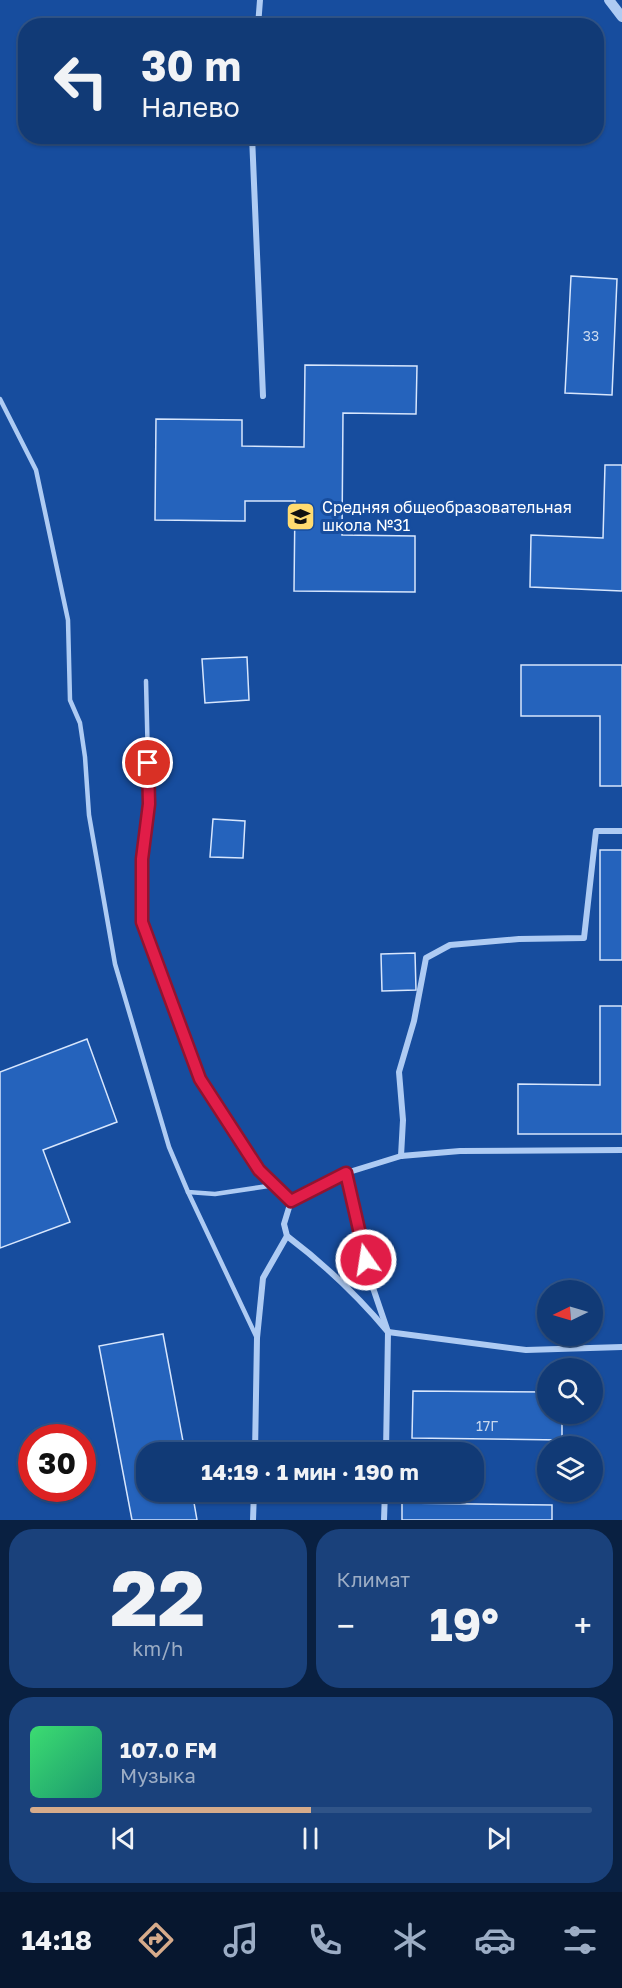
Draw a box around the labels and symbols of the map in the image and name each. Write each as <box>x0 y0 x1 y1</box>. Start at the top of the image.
house number: 33 <box>583 327 599 344</box>
place label: Средняя общеобразовательная школа №31 <box>322 497 572 535</box>
school or university icon: Средняя общеобразовательная школа №31 <box>285 500 317 532</box>
pin <box>122 737 173 788</box>
position arrow <box>334 1228 398 1292</box>
north arrow <box>537 1280 603 1346</box>
house number: 17Г <box>476 1417 498 1434</box>
speed limit sign: 30 <box>18 1424 96 1502</box>

